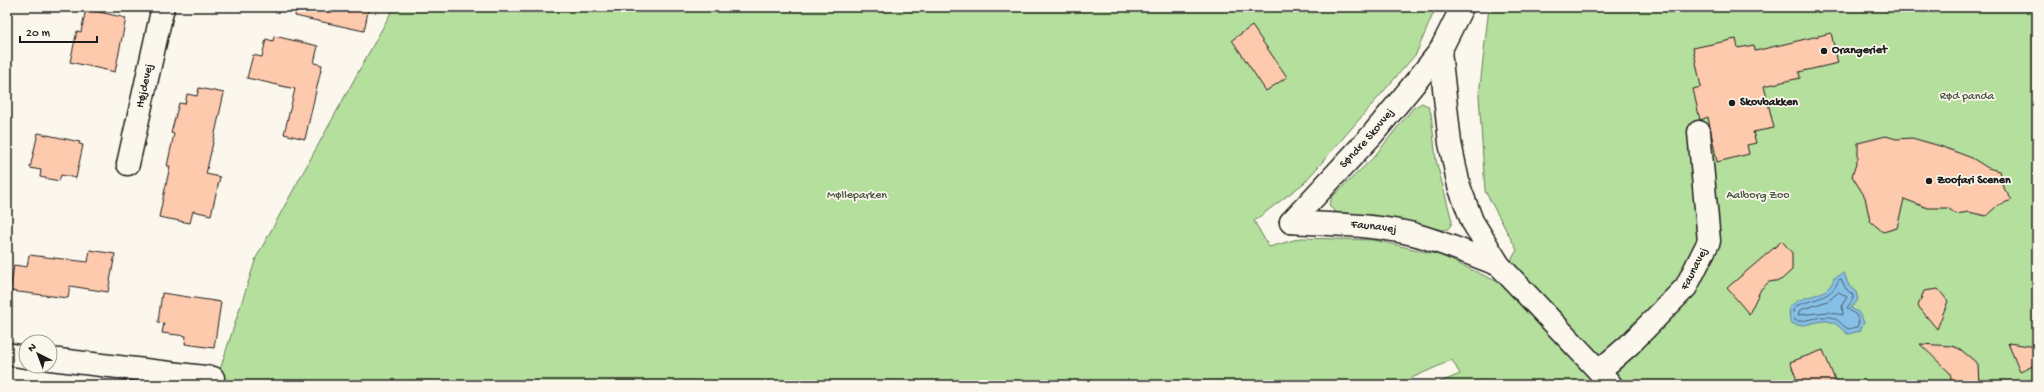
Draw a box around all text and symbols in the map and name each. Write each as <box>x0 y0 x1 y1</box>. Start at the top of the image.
scale bar <box>20 18 97 44</box>
text: 20 m <box>26 27 51 41</box>
place label: Orangeriet <box>1832 44 1888 58</box>
marker: Orangeriet <box>1819 46 1829 56</box>
street label: Højdevej <box>134 63 157 109</box>
park label: Rød panda <box>1940 90 1995 104</box>
place label: Skovbakken <box>1740 96 1798 110</box>
marker: Skovbakken <box>1727 98 1737 108</box>
street label: Søndre Skovvej <box>1337 106 1398 172</box>
place label: Zoofari Scenen <box>1937 174 2011 188</box>
marker: Zoofari Scenen <box>1924 176 1934 186</box>
park label: Mølleparken <box>827 189 887 203</box>
park label: Aalborg Zoo <box>1726 189 1790 203</box>
street label: Faunavej <box>1350 218 1398 237</box>
street label: Faunavej <box>1678 245 1711 294</box>
north arrow <box>18 334 58 374</box>
text: N <box>26 341 39 355</box>

